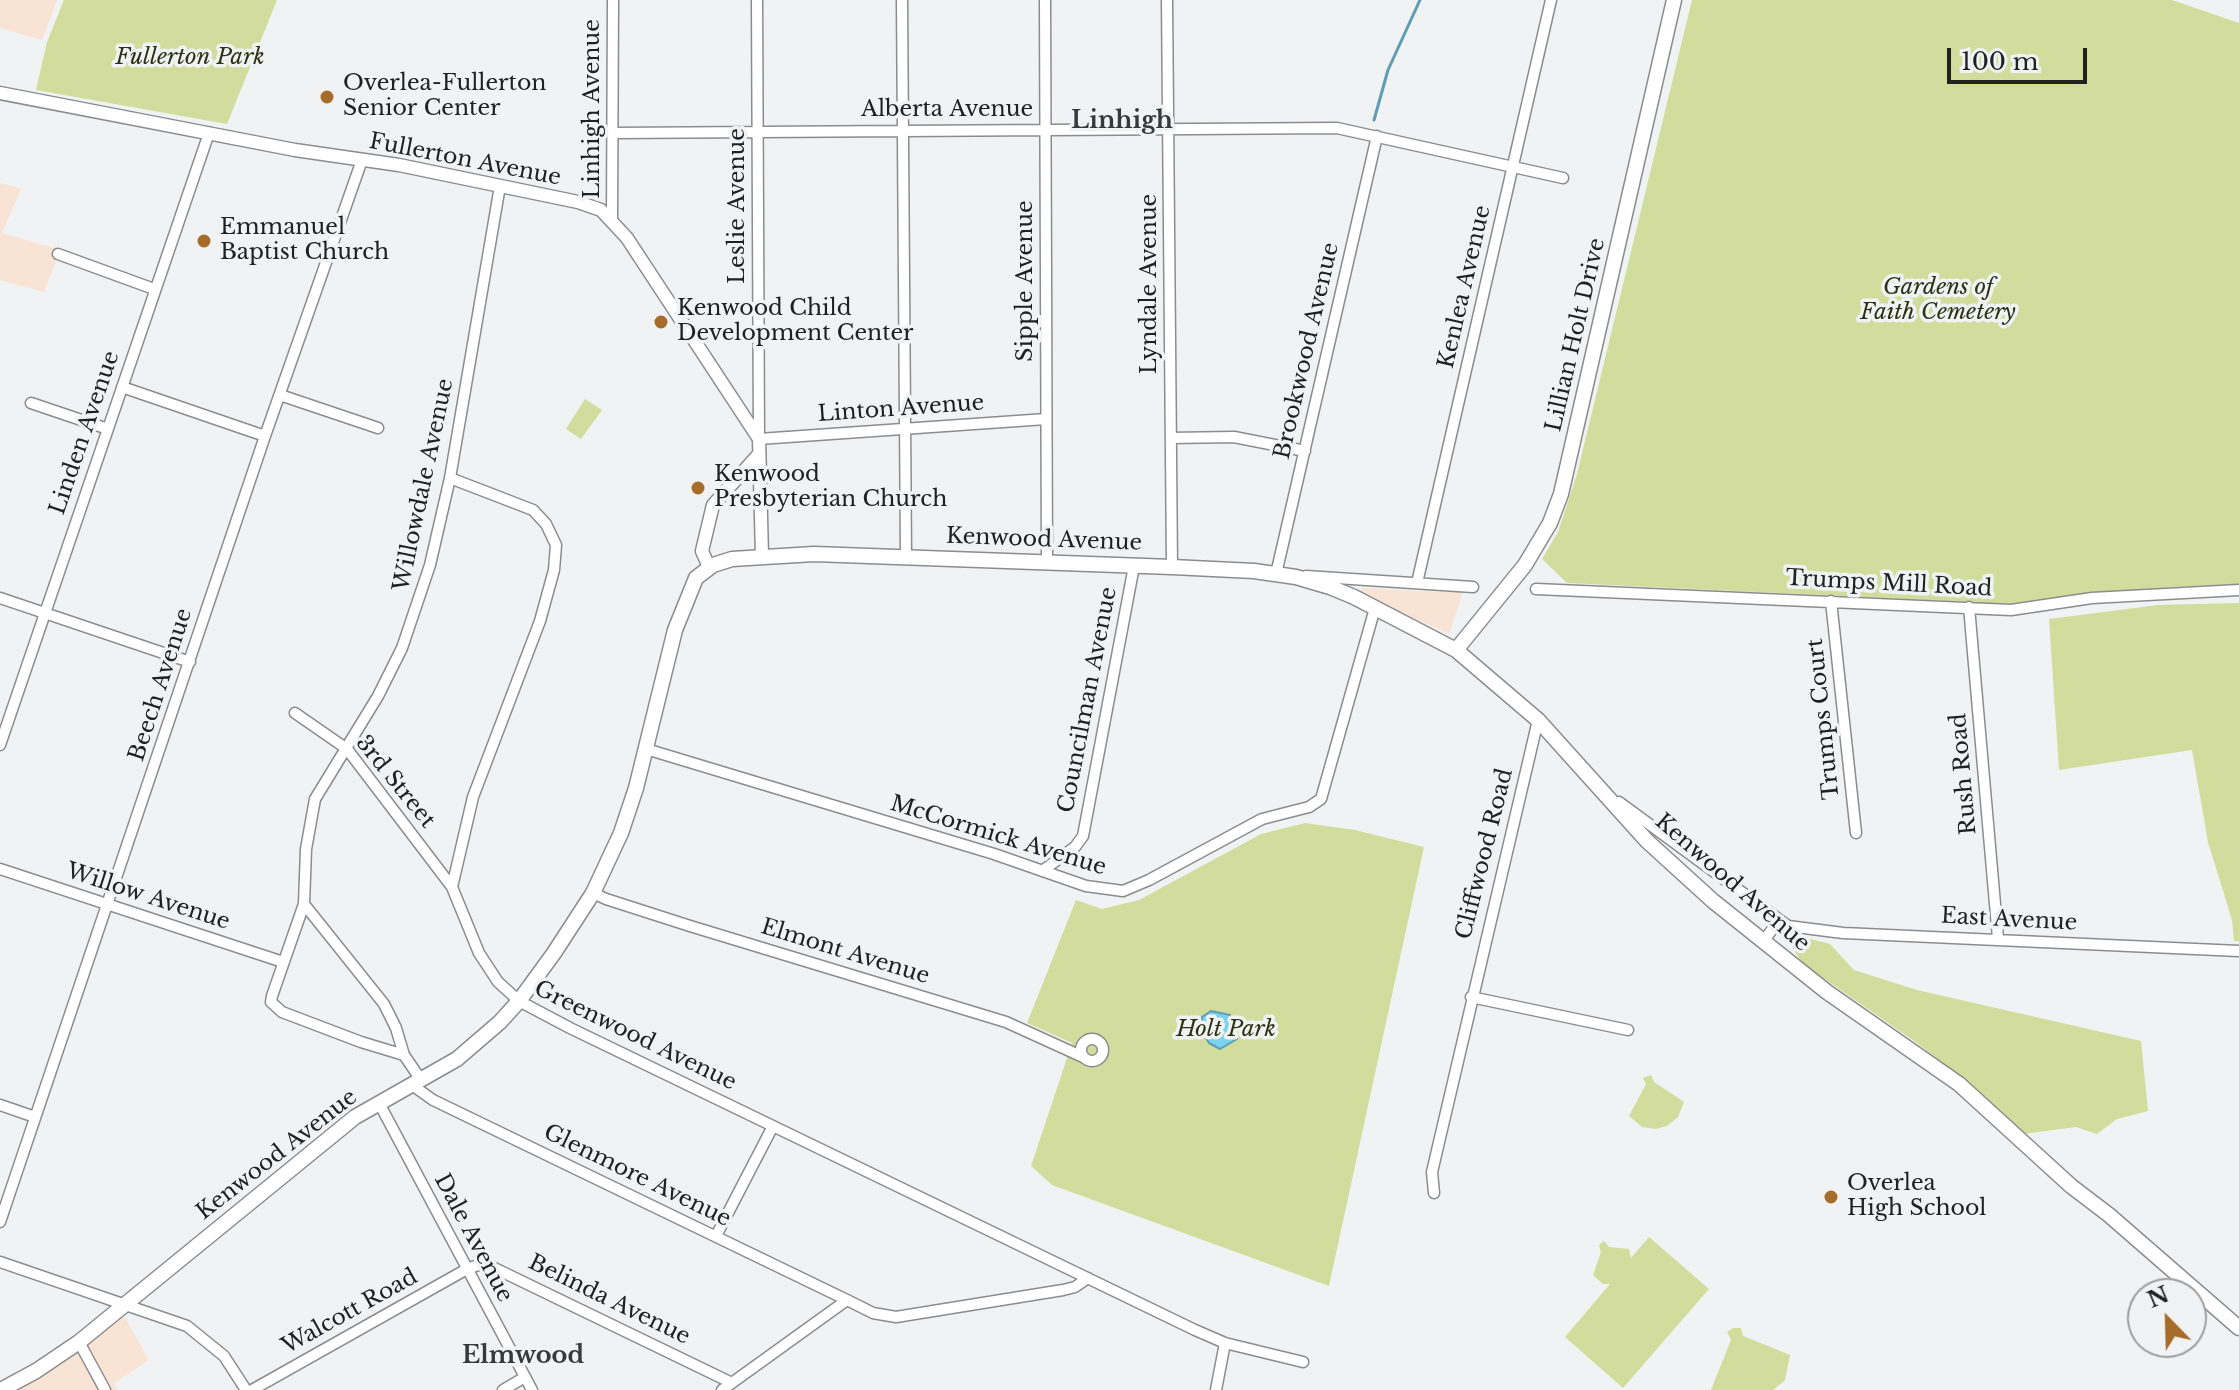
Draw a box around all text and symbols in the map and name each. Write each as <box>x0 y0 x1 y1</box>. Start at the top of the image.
street label: Linhigh Avenue <box>580 19 606 199</box>
scale bar <box>1951 32 2091 82</box>
park label: Fullerton Park <box>116 45 264 71</box>
text: 100 m <box>1961 47 2039 76</box>
place label: Overlea-Fullerton Senior Center <box>343 71 546 122</box>
marker: Overlea-Fullerton Senior Center <box>318 88 336 106</box>
street label: Alberta Avenue <box>861 97 1033 123</box>
district label: Linhigh <box>1071 107 1173 135</box>
street label: Fullerton Avenue <box>367 128 563 192</box>
street label: Leslie Avenue <box>725 128 751 284</box>
street label: Lyndale Avenue <box>1137 194 1163 374</box>
street label: Sipple Avenue <box>1013 200 1039 362</box>
street label: Kenlea Avenue <box>1433 203 1497 371</box>
place label: Emmanuel Baptist Church <box>220 215 389 266</box>
marker: Emmanuel Baptist Church <box>195 232 213 250</box>
street label: Lillian Holt Drive <box>1541 236 1611 434</box>
street label: Brookwood Avenue <box>1269 240 1345 462</box>
park label: Gardens of Faith Cemetery <box>1860 275 2016 326</box>
place label: Kenwood Child Development Center <box>677 296 914 348</box>
marker: Kenwood Child Development Center <box>652 313 670 331</box>
street label: Linden Avenue <box>45 348 125 518</box>
street label: Willowdale Avenue <box>389 376 459 594</box>
street label: Linton Avenue <box>817 390 985 428</box>
place label: Kenwood Presbyterian Church <box>714 462 947 514</box>
marker: Kenwood Presbyterian Church <box>689 479 707 497</box>
street label: Kenwood Avenue <box>946 523 1142 557</box>
street label: Trumps Mill Road <box>1785 565 1993 603</box>
street label: Councilman Avenue <box>1053 585 1123 815</box>
street label: Beech Avenue <box>124 605 198 765</box>
street label: Trumps Court <box>1802 637 1846 801</box>
street label: Rush Road <box>1946 712 1982 836</box>
street label: 3rd Street <box>350 730 440 834</box>
street label: Cliffwood Road <box>1451 766 1519 942</box>
street label: McCormick Avenue <box>887 791 1109 881</box>
street label: Kenwood Avenue <box>1649 809 1815 957</box>
street label: Willow Avenue <box>63 858 233 936</box>
street label: East Avenue <box>1940 903 2078 937</box>
street label: Elmont Avenue <box>758 914 932 990</box>
street label: Greenwood Avenue <box>530 976 740 1096</box>
park label: Holt Park <box>1176 1017 1276 1043</box>
street label: Kenwood Avenue <box>192 1084 362 1226</box>
street label: Glenmore Avenue <box>539 1119 735 1233</box>
street label: Dale Avenue <box>428 1169 518 1307</box>
place label: Overlea High School <box>1847 1171 1987 1222</box>
marker: Overlea High School <box>1822 1188 1840 1206</box>
street label: Belinda Avenue <box>524 1249 694 1351</box>
street label: Walcott Road <box>278 1264 422 1360</box>
north arrow <box>2127 1278 2207 1358</box>
text: N <box>2143 1281 2173 1314</box>
district label: Elmwood <box>462 1342 584 1370</box>

